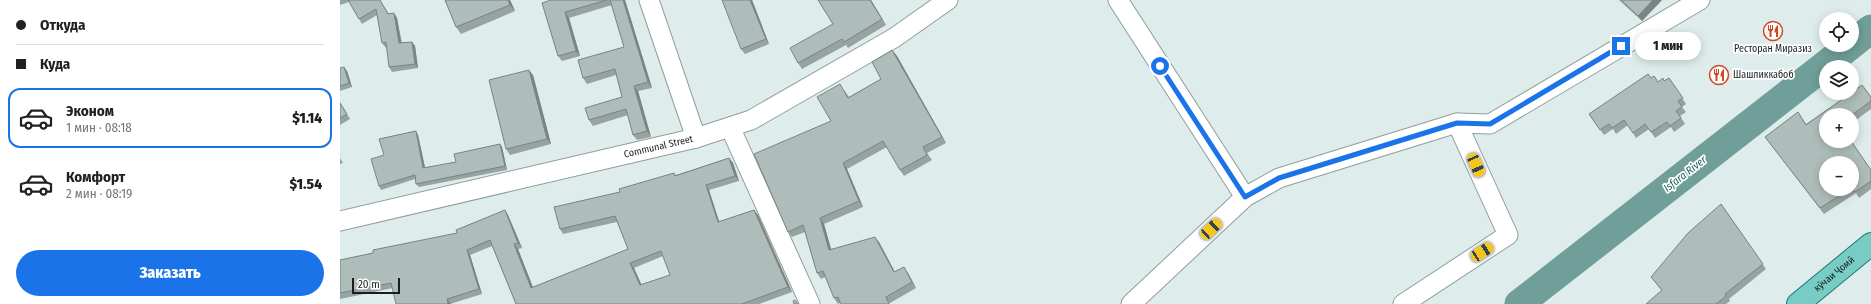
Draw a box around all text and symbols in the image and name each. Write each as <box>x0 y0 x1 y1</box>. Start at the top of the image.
map controls <box>1819 12 1859 196</box>
button: locate <box>1819 12 1859 52</box>
text: Откуда <box>40 16 85 34</box>
restaurant icon: Ресторан Миразиз <box>1762 20 1784 42</box>
callout: 1 мин <box>1635 32 1701 60</box>
route end <box>1612 37 1630 55</box>
text: 1 мин <box>1653 38 1683 53</box>
place label: Ресторан Миразиз <box>1734 43 1812 55</box>
text: Куда <box>40 55 70 73</box>
route start <box>1151 57 1169 75</box>
button: layers <box>1819 60 1859 100</box>
restaurant icon: Шашликкабоб <box>1708 64 1730 86</box>
place label: Шашликкабоб <box>1733 69 1794 81</box>
icon: car <box>18 100 54 136</box>
text: Эконом <box>66 102 114 120</box>
button: + <box>1819 108 1859 148</box>
text: $1.14 <box>292 109 322 127</box>
text: 1 мин · 08:18 <box>66 120 132 135</box>
street label: Communal Street <box>623 133 695 161</box>
car <box>1466 152 1486 178</box>
water label: Isfara River <box>1661 153 1710 195</box>
button: − <box>1819 156 1859 196</box>
icon: car <box>18 166 54 202</box>
text: Комфорт <box>66 168 125 186</box>
text: $1.54 <box>290 175 322 193</box>
text: 2 мин · 08:19 <box>66 186 132 201</box>
car <box>1198 216 1224 242</box>
car <box>1469 240 1495 264</box>
button: Заказать <box>16 250 324 296</box>
street label: кӯчаи Ҷомӣ <box>1812 254 1857 294</box>
scale bar <box>352 276 400 295</box>
text: 20 m <box>358 278 380 291</box>

